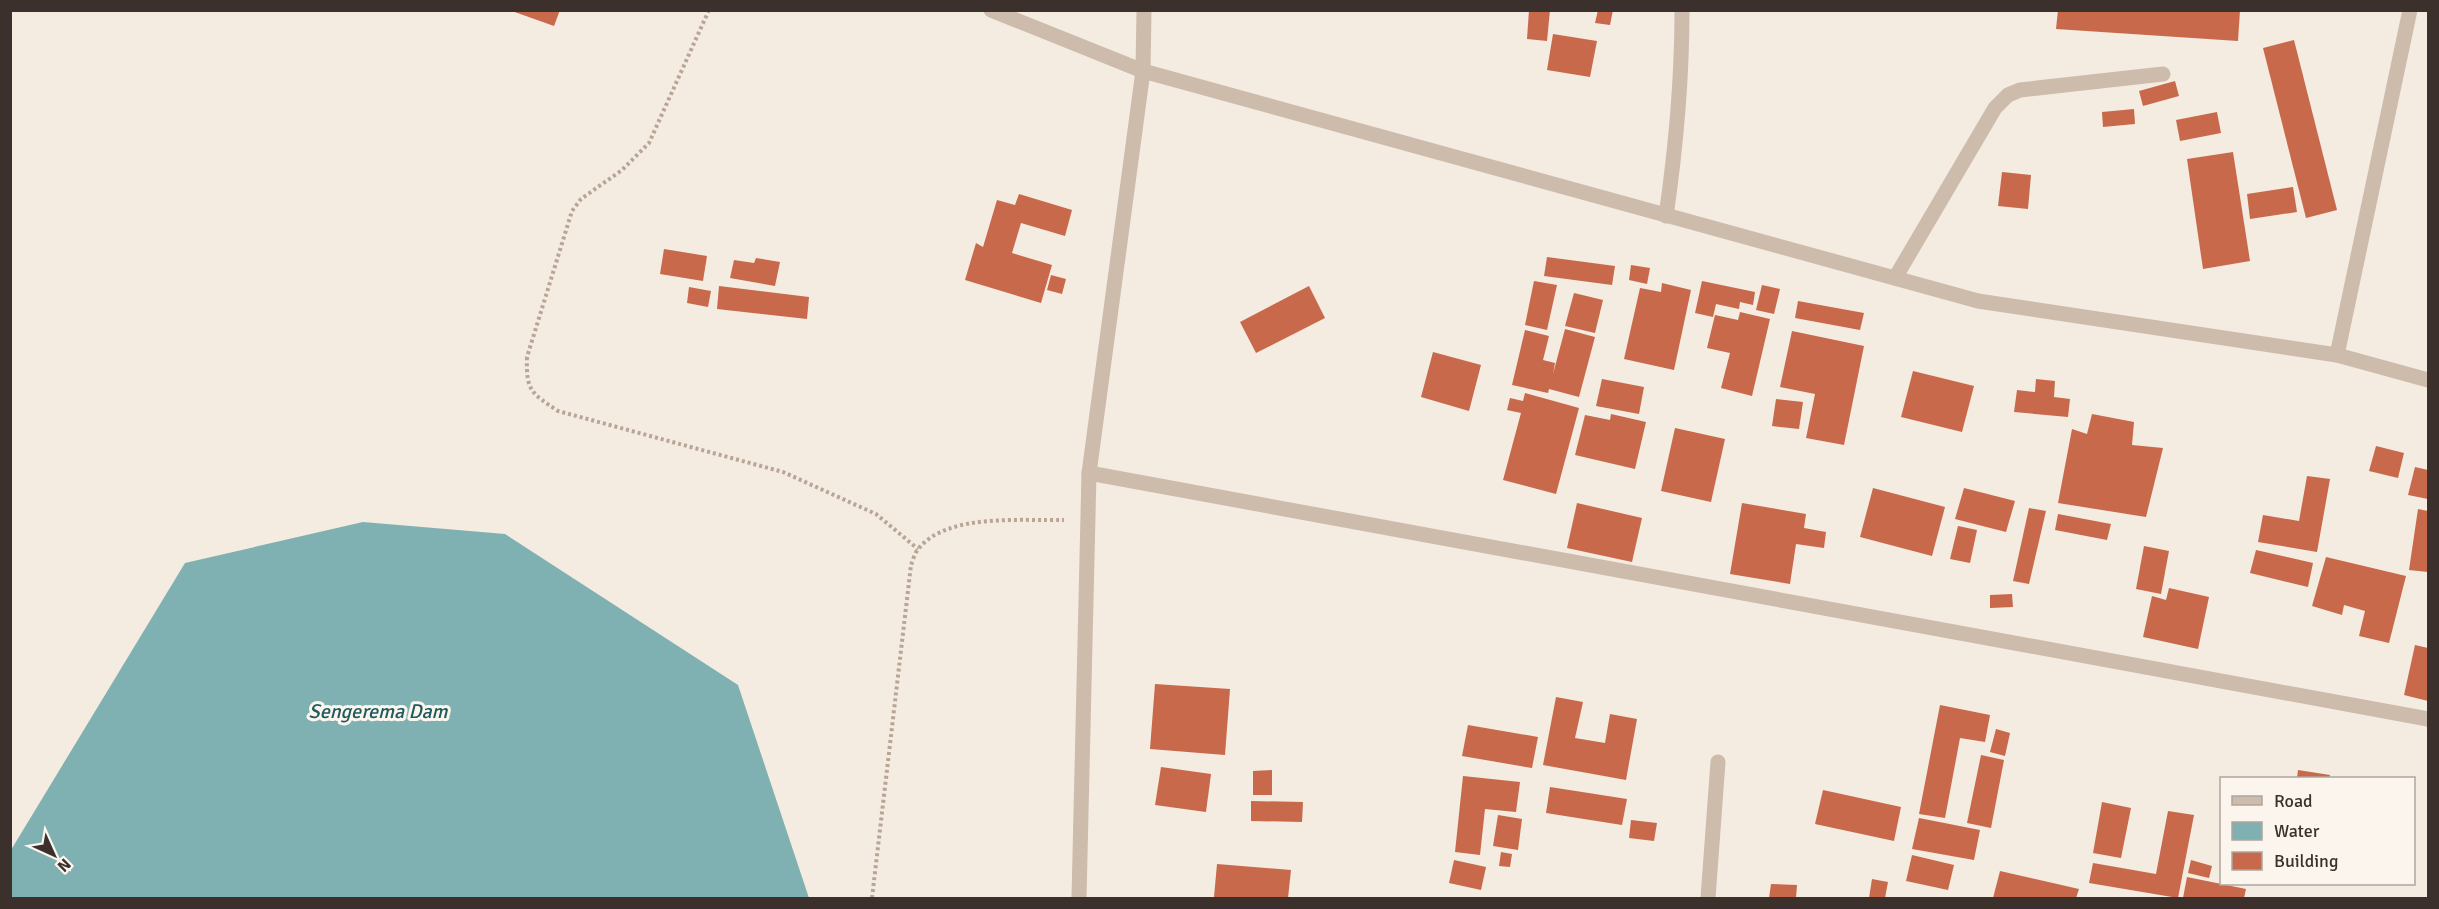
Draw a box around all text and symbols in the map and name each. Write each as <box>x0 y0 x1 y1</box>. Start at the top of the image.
water label: Sengerema Dam <box>309 699 449 724</box>
legend <box>2220 777 2415 885</box>
text: Road <box>2274 790 2313 812</box>
text: Water <box>2274 820 2320 842</box>
north arrow <box>24 825 84 885</box>
text: Building <box>2274 850 2338 872</box>
text: N <box>53 854 75 876</box>

